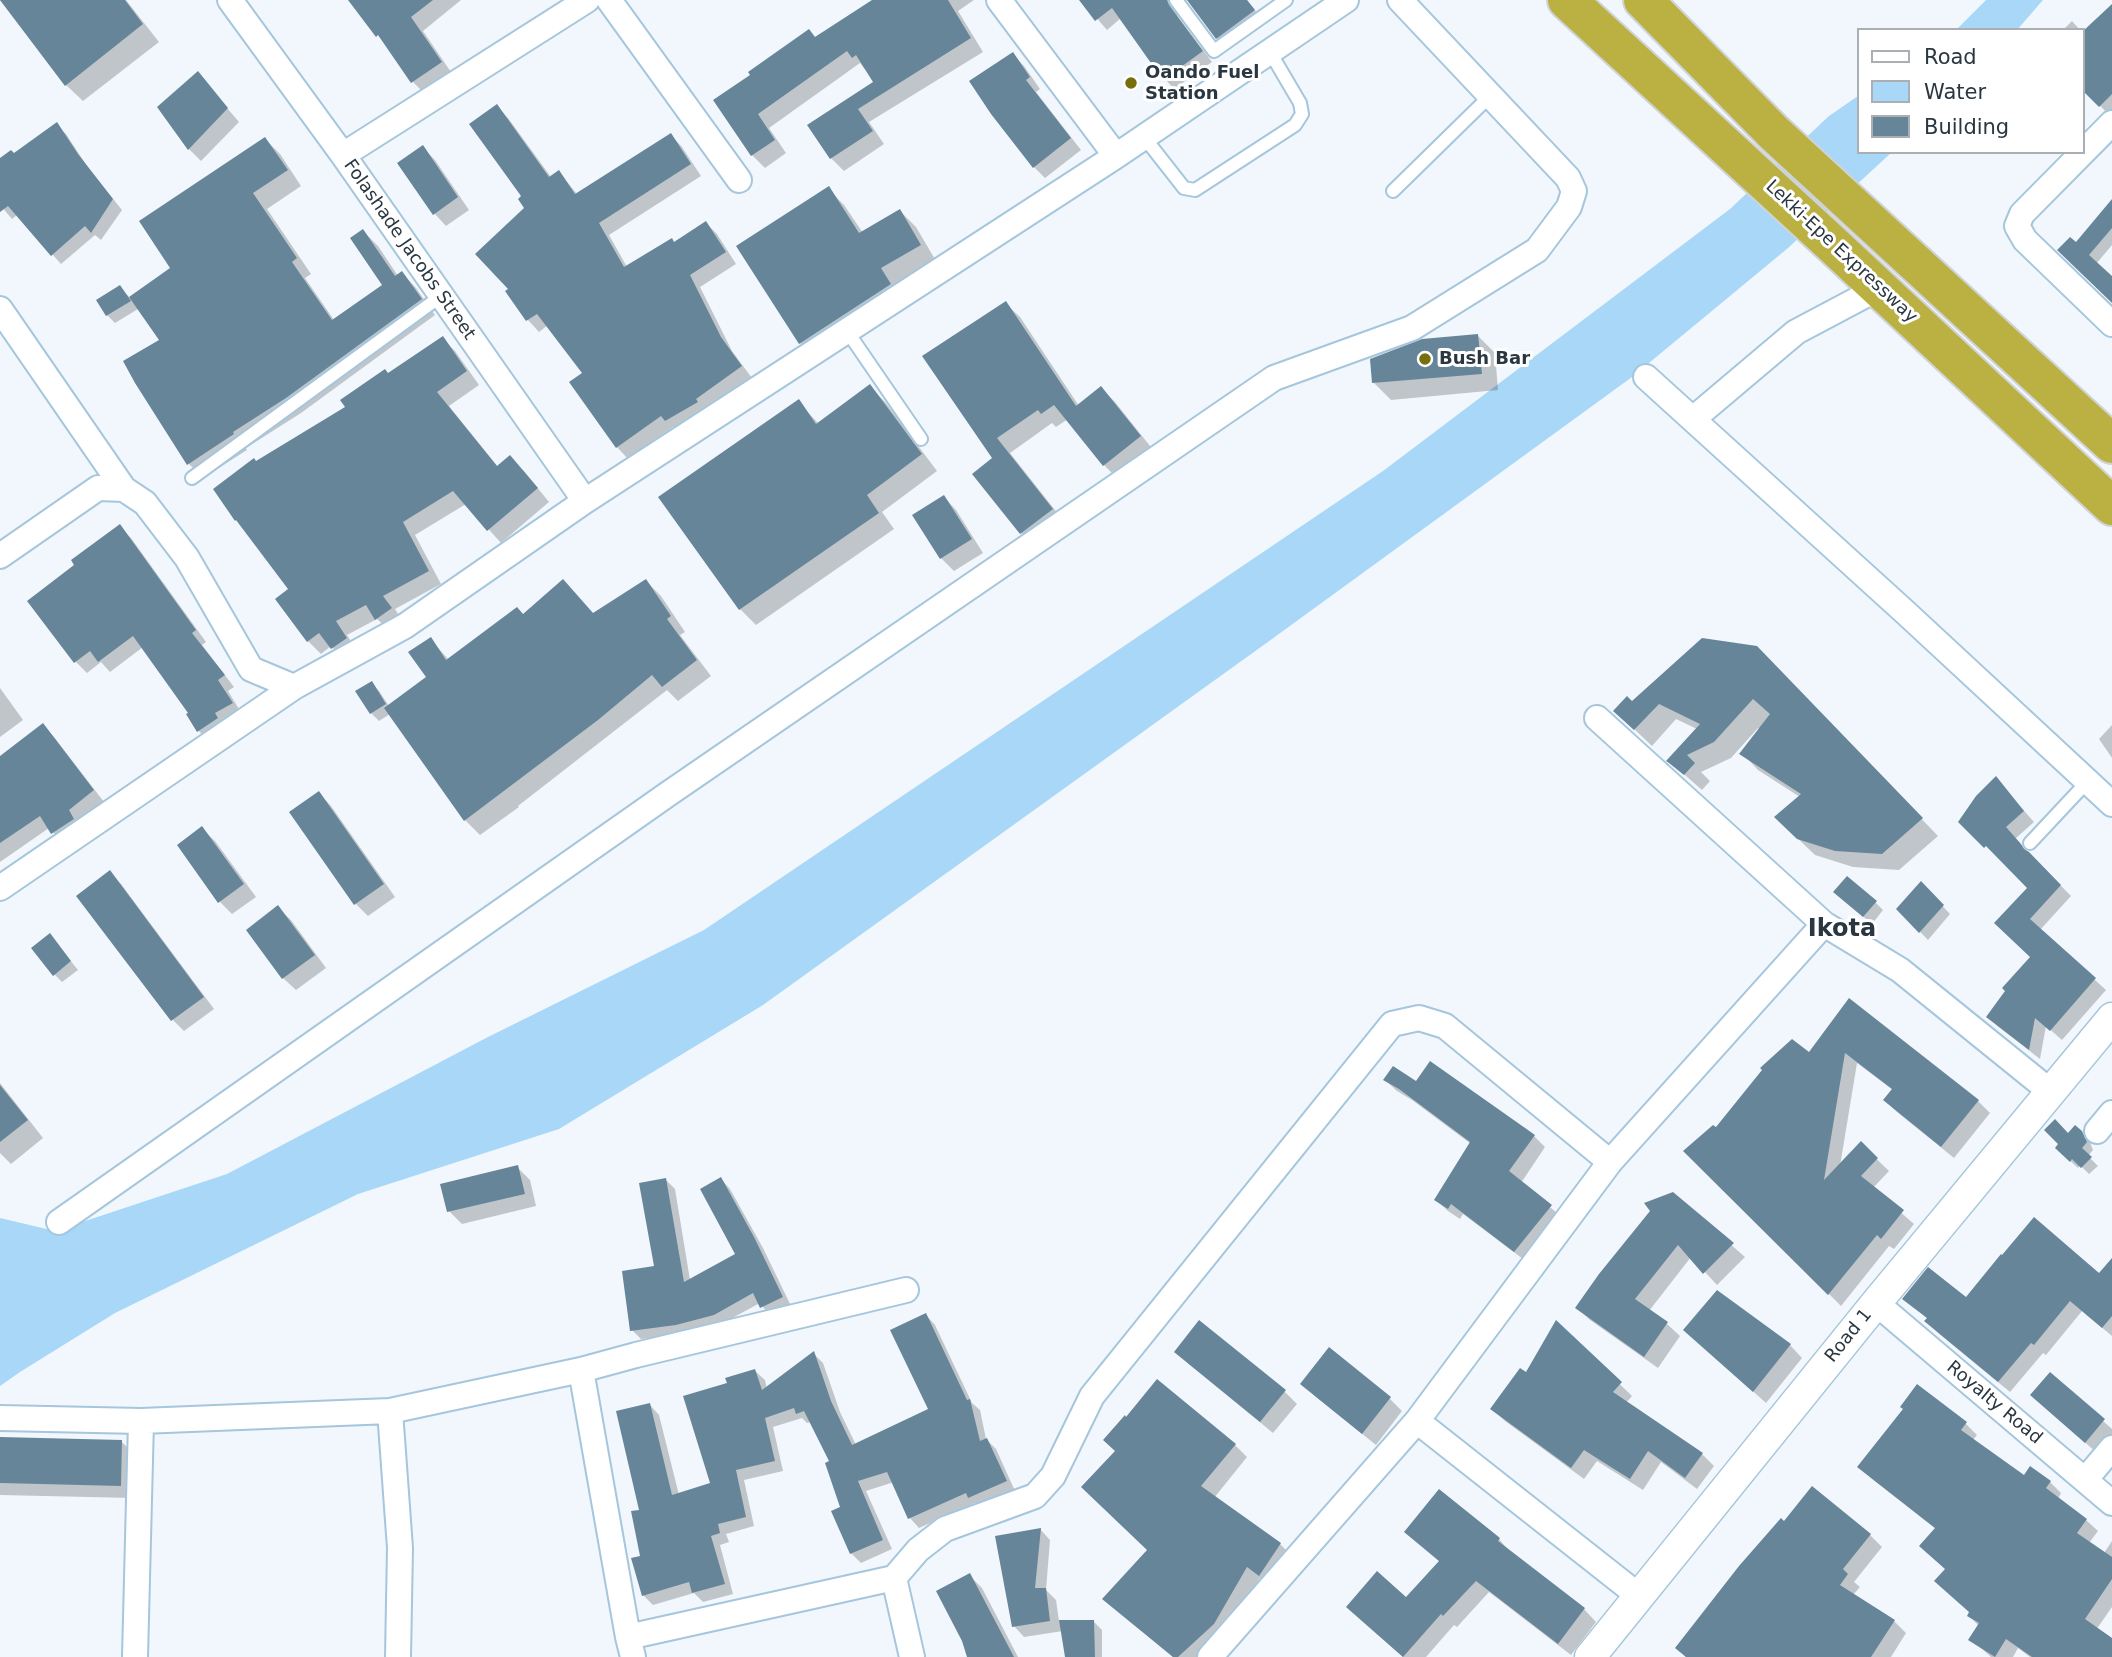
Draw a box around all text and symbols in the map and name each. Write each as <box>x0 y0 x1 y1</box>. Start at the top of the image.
legend <box>1856 28 2084 154</box>
text: Road <box>1924 45 1977 69</box>
place label: Oando Fuel Station <box>1145 62 1259 104</box>
marker: Oando Fuel Station <box>1123 75 1139 91</box>
text: Water <box>1924 80 1986 104</box>
text: Building <box>1924 115 2009 139</box>
street label: Folashade Jacobs Street <box>338 156 480 344</box>
street label: Lekki-Epe Expressway <box>1761 176 1921 328</box>
place label: Bush Bar <box>1439 348 1530 370</box>
marker: Bush Bar <box>1417 351 1433 367</box>
district label: Ikota <box>1808 916 1876 944</box>
street label: Road 1 <box>1821 1305 1877 1367</box>
street label: Royalty Road <box>1942 1357 2046 1449</box>

